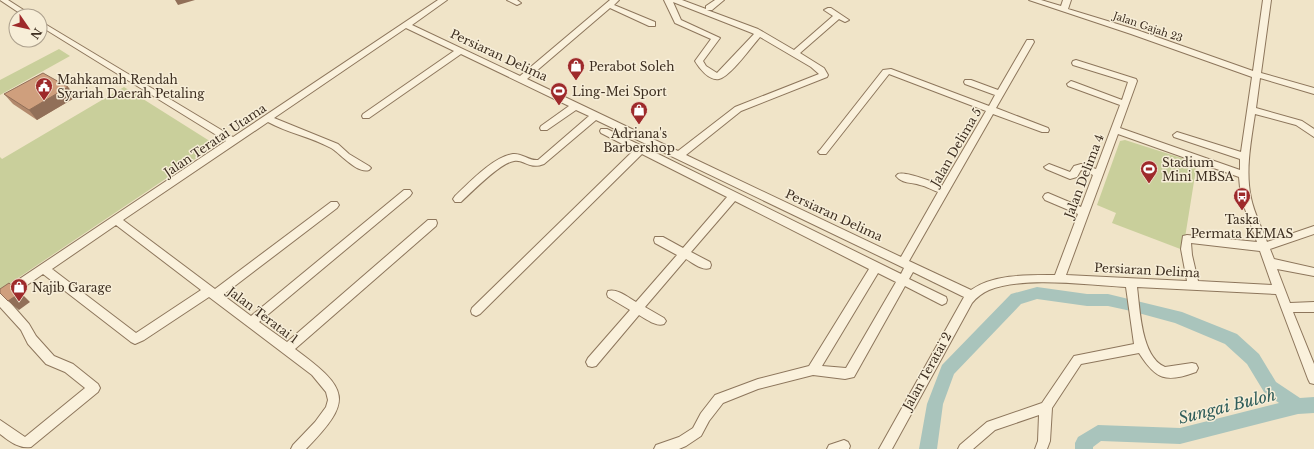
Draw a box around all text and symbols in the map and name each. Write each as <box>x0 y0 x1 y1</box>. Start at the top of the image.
north arrow <box>8 8 48 48</box>
street label: Jalan Gajah 23 <box>1110 8 1184 45</box>
text: N <box>27 25 45 42</box>
street label: Persiaran Delima <box>448 26 550 84</box>
shop icon: Perabot Soleh <box>566 56 586 81</box>
place label: Perabot Soleh <box>589 59 674 74</box>
place label: Mahkamah Rendah Syariah Daerah Petaling <box>57 72 205 101</box>
public building icon: Mahkamah Rendah Syariah Daerah Petaling <box>34 76 54 101</box>
sports icon: Ling-Mei Sport <box>549 81 569 106</box>
place label: Ling-Mei Sport <box>572 84 667 99</box>
street label: Jalan Teratai Utama <box>159 100 269 181</box>
shop icon: Adriana's Barbershop <box>629 100 649 125</box>
street label: Jalan Delima 5 <box>926 105 985 191</box>
place label: Adriana's Barbershop <box>603 126 675 155</box>
street label: Jalan Delima 4 <box>1060 132 1107 222</box>
place label: Stadium Mini MBSA <box>1162 155 1235 184</box>
sports icon: Stadium Mini MBSA <box>1139 159 1159 184</box>
street label: Persiaran Delima <box>783 186 885 244</box>
bus stop icon: Taska Permata KEMAS <box>1232 186 1252 211</box>
place label: Taska Permata KEMAS <box>1191 212 1294 241</box>
street label: Persiaran Delima <box>1094 260 1201 280</box>
shop icon: Najib Garage <box>9 277 29 302</box>
place label: Najib Garage <box>32 280 112 295</box>
street label: Jalan Teratai 1 <box>223 282 301 346</box>
street label: Jalan Teratai 2 <box>898 329 955 414</box>
water label: Sungai Buloh <box>1176 384 1278 428</box>

